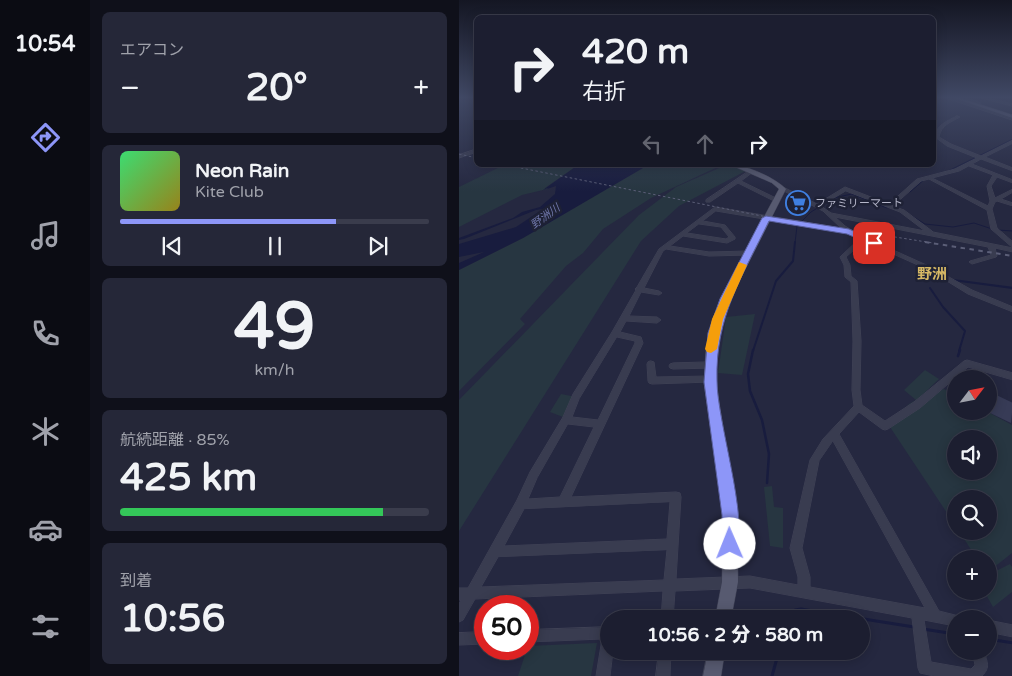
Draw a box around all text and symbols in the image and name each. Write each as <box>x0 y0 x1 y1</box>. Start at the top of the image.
text: 10:54 <box>15 31 75 57</box>
text: 420 m <box>582 31 689 73</box>
icon: right <box>499 35 564 100</box>
text: エアコン <box>120 40 184 60</box>
text: 20° <box>246 65 308 111</box>
text: − <box>120 71 140 105</box>
text: + <box>413 71 429 105</box>
text: 右折 <box>582 79 626 105</box>
icon: directions <box>28 120 63 155</box>
icon: left <box>638 130 666 158</box>
icon: ahead <box>691 130 719 158</box>
icon: right <box>744 130 772 158</box>
text: Neon Rain <box>195 160 289 182</box>
text: Kite Club <box>195 182 264 202</box>
supermarket icon: ファミリーマート <box>785 190 811 216</box>
place label: ファミリーマート <box>815 197 903 210</box>
water label: 野洲川 <box>528 201 563 231</box>
icon: music <box>28 218 63 253</box>
pin <box>853 222 895 264</box>
icon: arrive <box>860 229 888 257</box>
icon: previous <box>158 232 186 260</box>
icon: pause <box>261 232 289 260</box>
icon: next <box>364 232 392 260</box>
district label: 野洲 <box>917 265 947 283</box>
text: 49 <box>234 288 315 367</box>
icon: phone <box>28 316 63 351</box>
text: km/h <box>254 360 295 380</box>
north arrow <box>947 370 997 420</box>
map controls <box>947 370 997 660</box>
icon: climate <box>28 414 63 449</box>
text: 航続距離 · 85% <box>120 430 230 450</box>
button: sound <box>947 430 997 480</box>
text: 425 km <box>120 455 257 501</box>
button: search <box>947 490 997 540</box>
icon: car <box>28 512 63 547</box>
position arrow <box>703 517 755 569</box>
button: + <box>947 550 997 600</box>
text: 到着 <box>120 571 152 591</box>
speed limit sign: 50 <box>474 595 539 660</box>
text: 10:56 <box>120 596 225 642</box>
icon: filters <box>28 609 63 644</box>
button: − <box>947 610 997 660</box>
text: 10:56 · 2 分 · 580 m <box>647 624 823 646</box>

